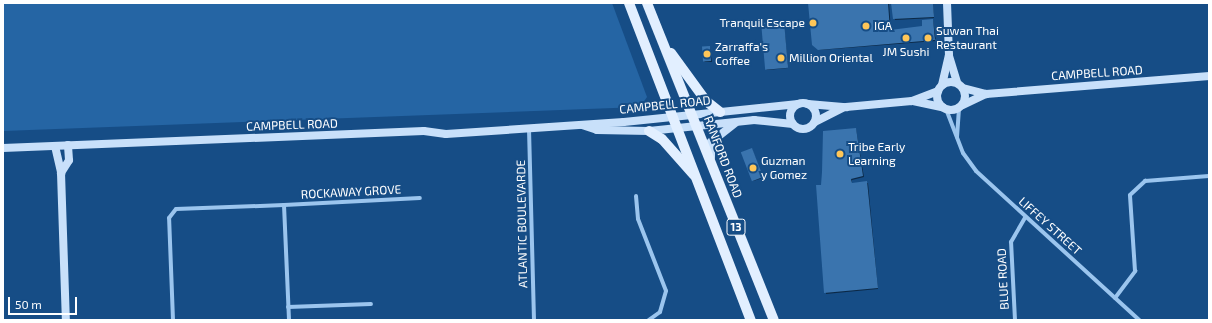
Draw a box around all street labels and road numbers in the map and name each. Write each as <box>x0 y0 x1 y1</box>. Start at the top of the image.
street label: CAMPBELL ROAD <box>1051 63 1143 83</box>
street label: CAMPBELL ROAD <box>619 93 711 117</box>
street label: RANFORD ROAD <box>701 114 745 200</box>
street label: CAMPBELL ROAD <box>246 116 338 134</box>
street label: ATLANTIC BOULEVARDE <box>514 160 530 288</box>
street label: ROCKAWAY GROVE <box>300 182 402 202</box>
street label: LIFFEY STREET <box>1015 194 1085 258</box>
road number: 13 <box>726 218 746 236</box>
street label: BLUE ROAD <box>994 248 1012 310</box>

